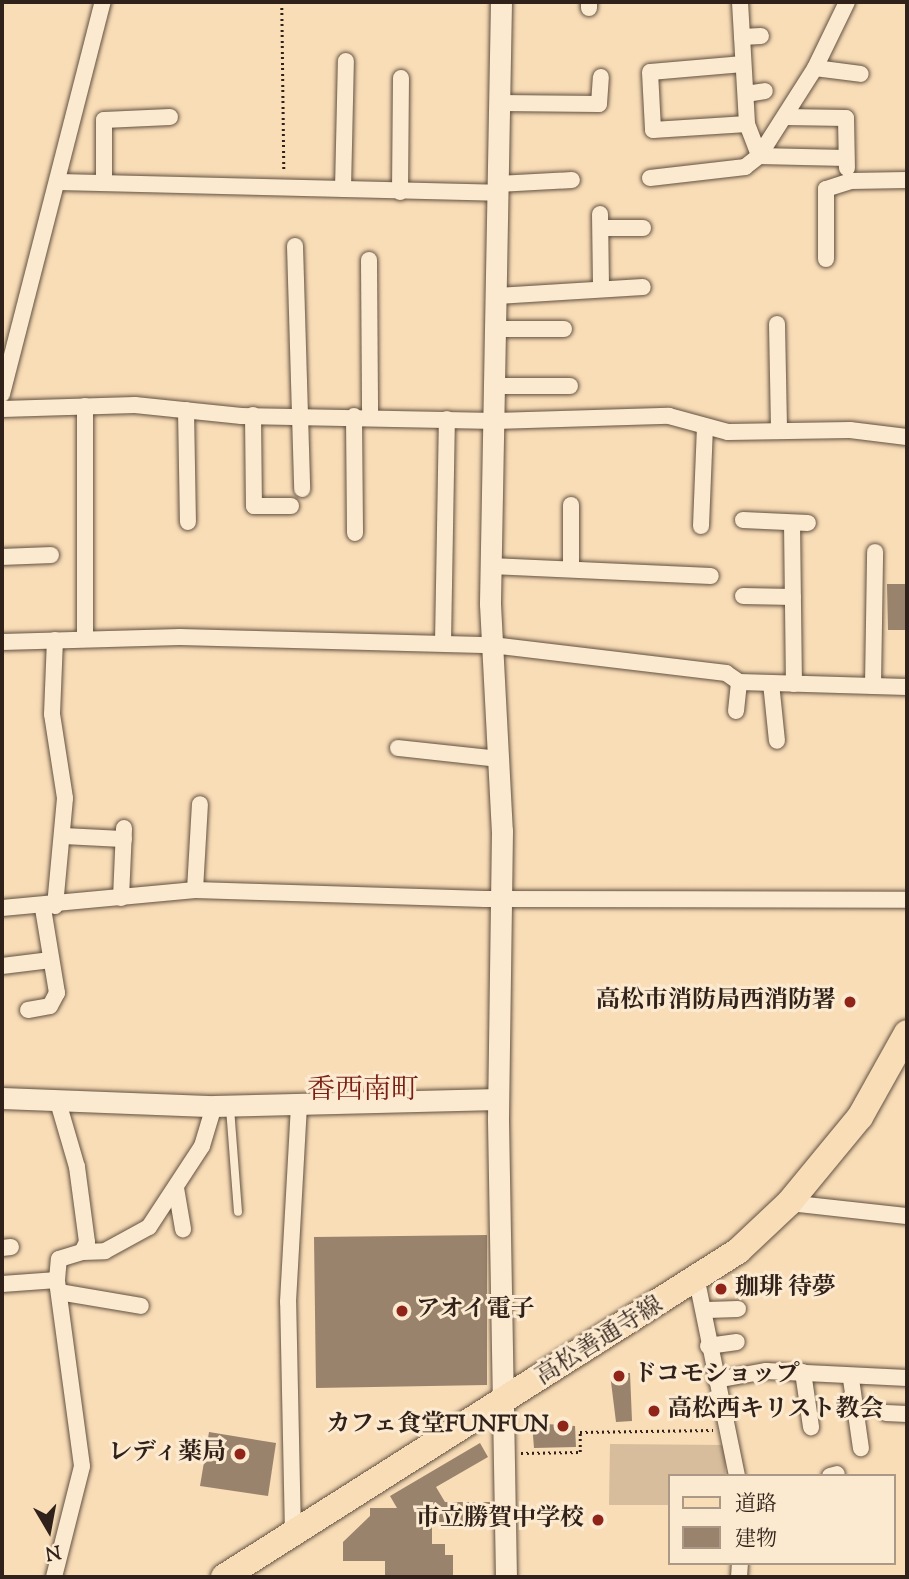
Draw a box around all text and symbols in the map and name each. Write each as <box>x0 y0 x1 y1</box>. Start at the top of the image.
place label: 高松市消防局西消防署 <box>596 988 836 1016</box>
marker: 高松市消防局西消防署 <box>842 994 858 1010</box>
district label: 香西南町 <box>307 1074 419 1108</box>
place label: 珈琲 待夢 <box>735 1275 836 1303</box>
marker: 珈琲 待夢 <box>713 1281 729 1297</box>
street label: 高松善通寺線 <box>531 1292 669 1392</box>
place label: アオイ電子 <box>416 1297 536 1325</box>
marker: アオイ電子 <box>394 1303 410 1319</box>
place label: ドコモショップ <box>633 1362 801 1390</box>
marker: ドコモショップ <box>611 1368 627 1384</box>
place label: 高松西キリスト教会 <box>668 1397 884 1425</box>
marker: 高松西キリスト教会 <box>646 1403 662 1419</box>
place label: カフェ食堂FUNFUN <box>325 1412 549 1440</box>
marker: カフェ食堂FUNFUN <box>555 1418 571 1434</box>
place label: レディ薬局 <box>106 1440 226 1468</box>
marker: レディ薬局 <box>232 1446 248 1462</box>
legend <box>668 1474 895 1565</box>
text: 道路 <box>735 1490 777 1520</box>
north arrow <box>14 1495 84 1565</box>
place label: 市立勝賀中学校 <box>416 1506 584 1534</box>
marker: 市立勝賀中学校 <box>590 1512 606 1528</box>
text: 建物 <box>735 1525 777 1555</box>
text: N <box>43 1537 63 1566</box>

